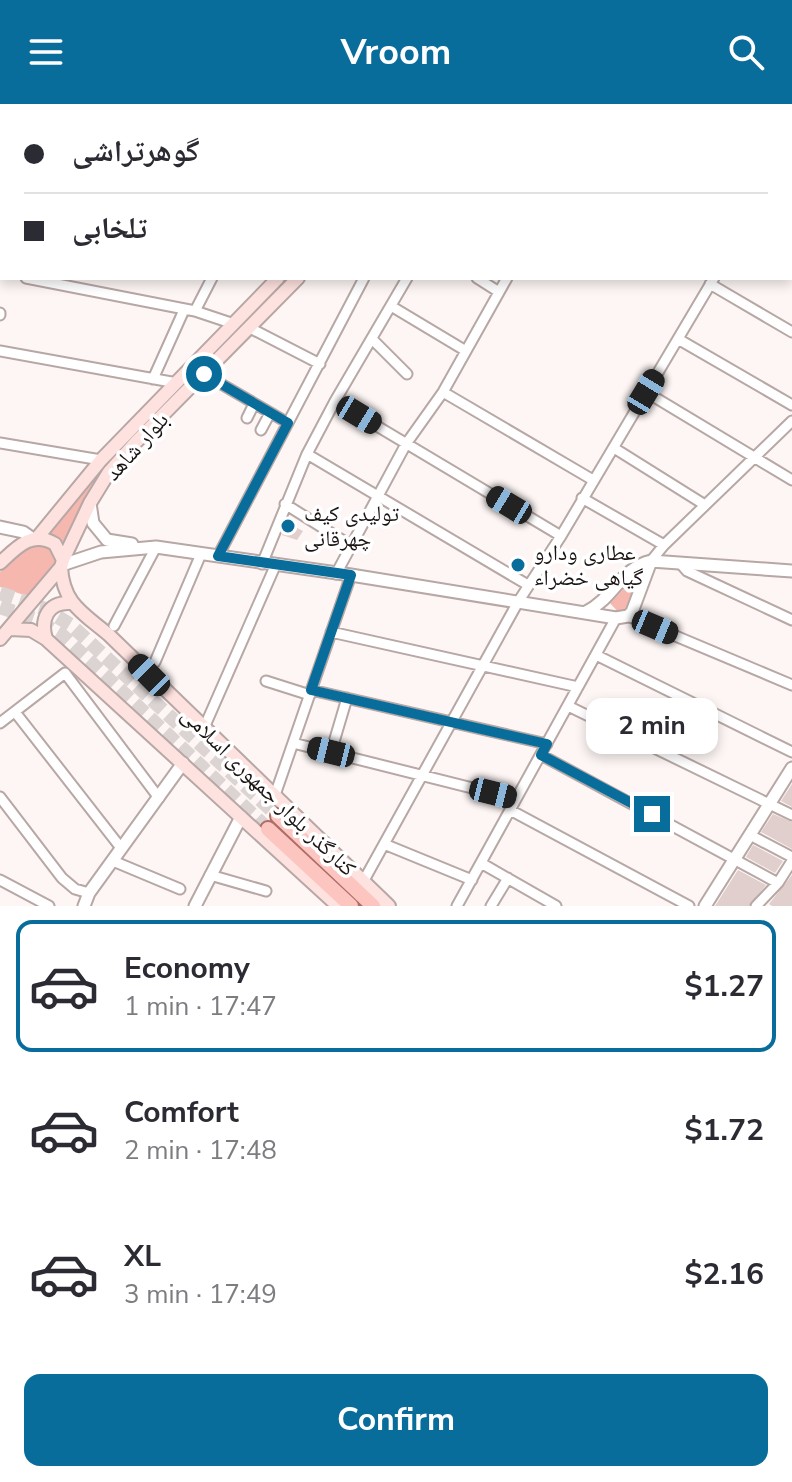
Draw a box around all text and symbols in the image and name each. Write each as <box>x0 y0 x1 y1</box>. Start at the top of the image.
text: Vroom <box>341 28 451 77</box>
icon: menu <box>24 30 68 74</box>
icon: search <box>724 30 768 74</box>
text: گوهرتراشی <box>72 131 200 172</box>
text: تلخابی <box>72 208 147 249</box>
route start <box>186 356 222 392</box>
car <box>623 365 669 419</box>
car <box>332 392 386 438</box>
street label: بلوار شاهد <box>98 406 176 487</box>
car <box>482 482 536 528</box>
place label: تولیدی کیف چهرقانی <box>304 499 400 554</box>
marker: تولیدی کیف چهرقانی <box>279 517 297 535</box>
place label: عطاری ودارو گیاهی خضراء <box>534 538 643 593</box>
marker: عطاری ودارو گیاهی خضراء <box>509 556 527 574</box>
car <box>628 607 682 647</box>
car <box>124 650 174 700</box>
callout: 2 min <box>586 698 718 754</box>
street label: کنارگذر بلوار جمهوری اسلامی <box>174 700 362 883</box>
text: 2 min <box>618 708 686 743</box>
car <box>305 735 357 769</box>
car <box>467 776 519 810</box>
route end <box>634 796 670 832</box>
text: Economy <box>124 948 250 989</box>
icon: car <box>28 950 100 1022</box>
text: $1.27 <box>685 966 764 1007</box>
text: 1 min · 17:47 <box>124 989 277 1024</box>
text: Comfort <box>124 1092 239 1133</box>
icon: car <box>28 1094 100 1166</box>
text: $1.72 <box>685 1110 764 1151</box>
text: 2 min · 17:48 <box>124 1133 277 1168</box>
text: XL <box>124 1236 161 1277</box>
icon: car <box>28 1238 100 1310</box>
text: $2.16 <box>685 1254 764 1295</box>
text: 3 min · 17:49 <box>124 1277 277 1312</box>
button: Confirm <box>24 1374 768 1466</box>

